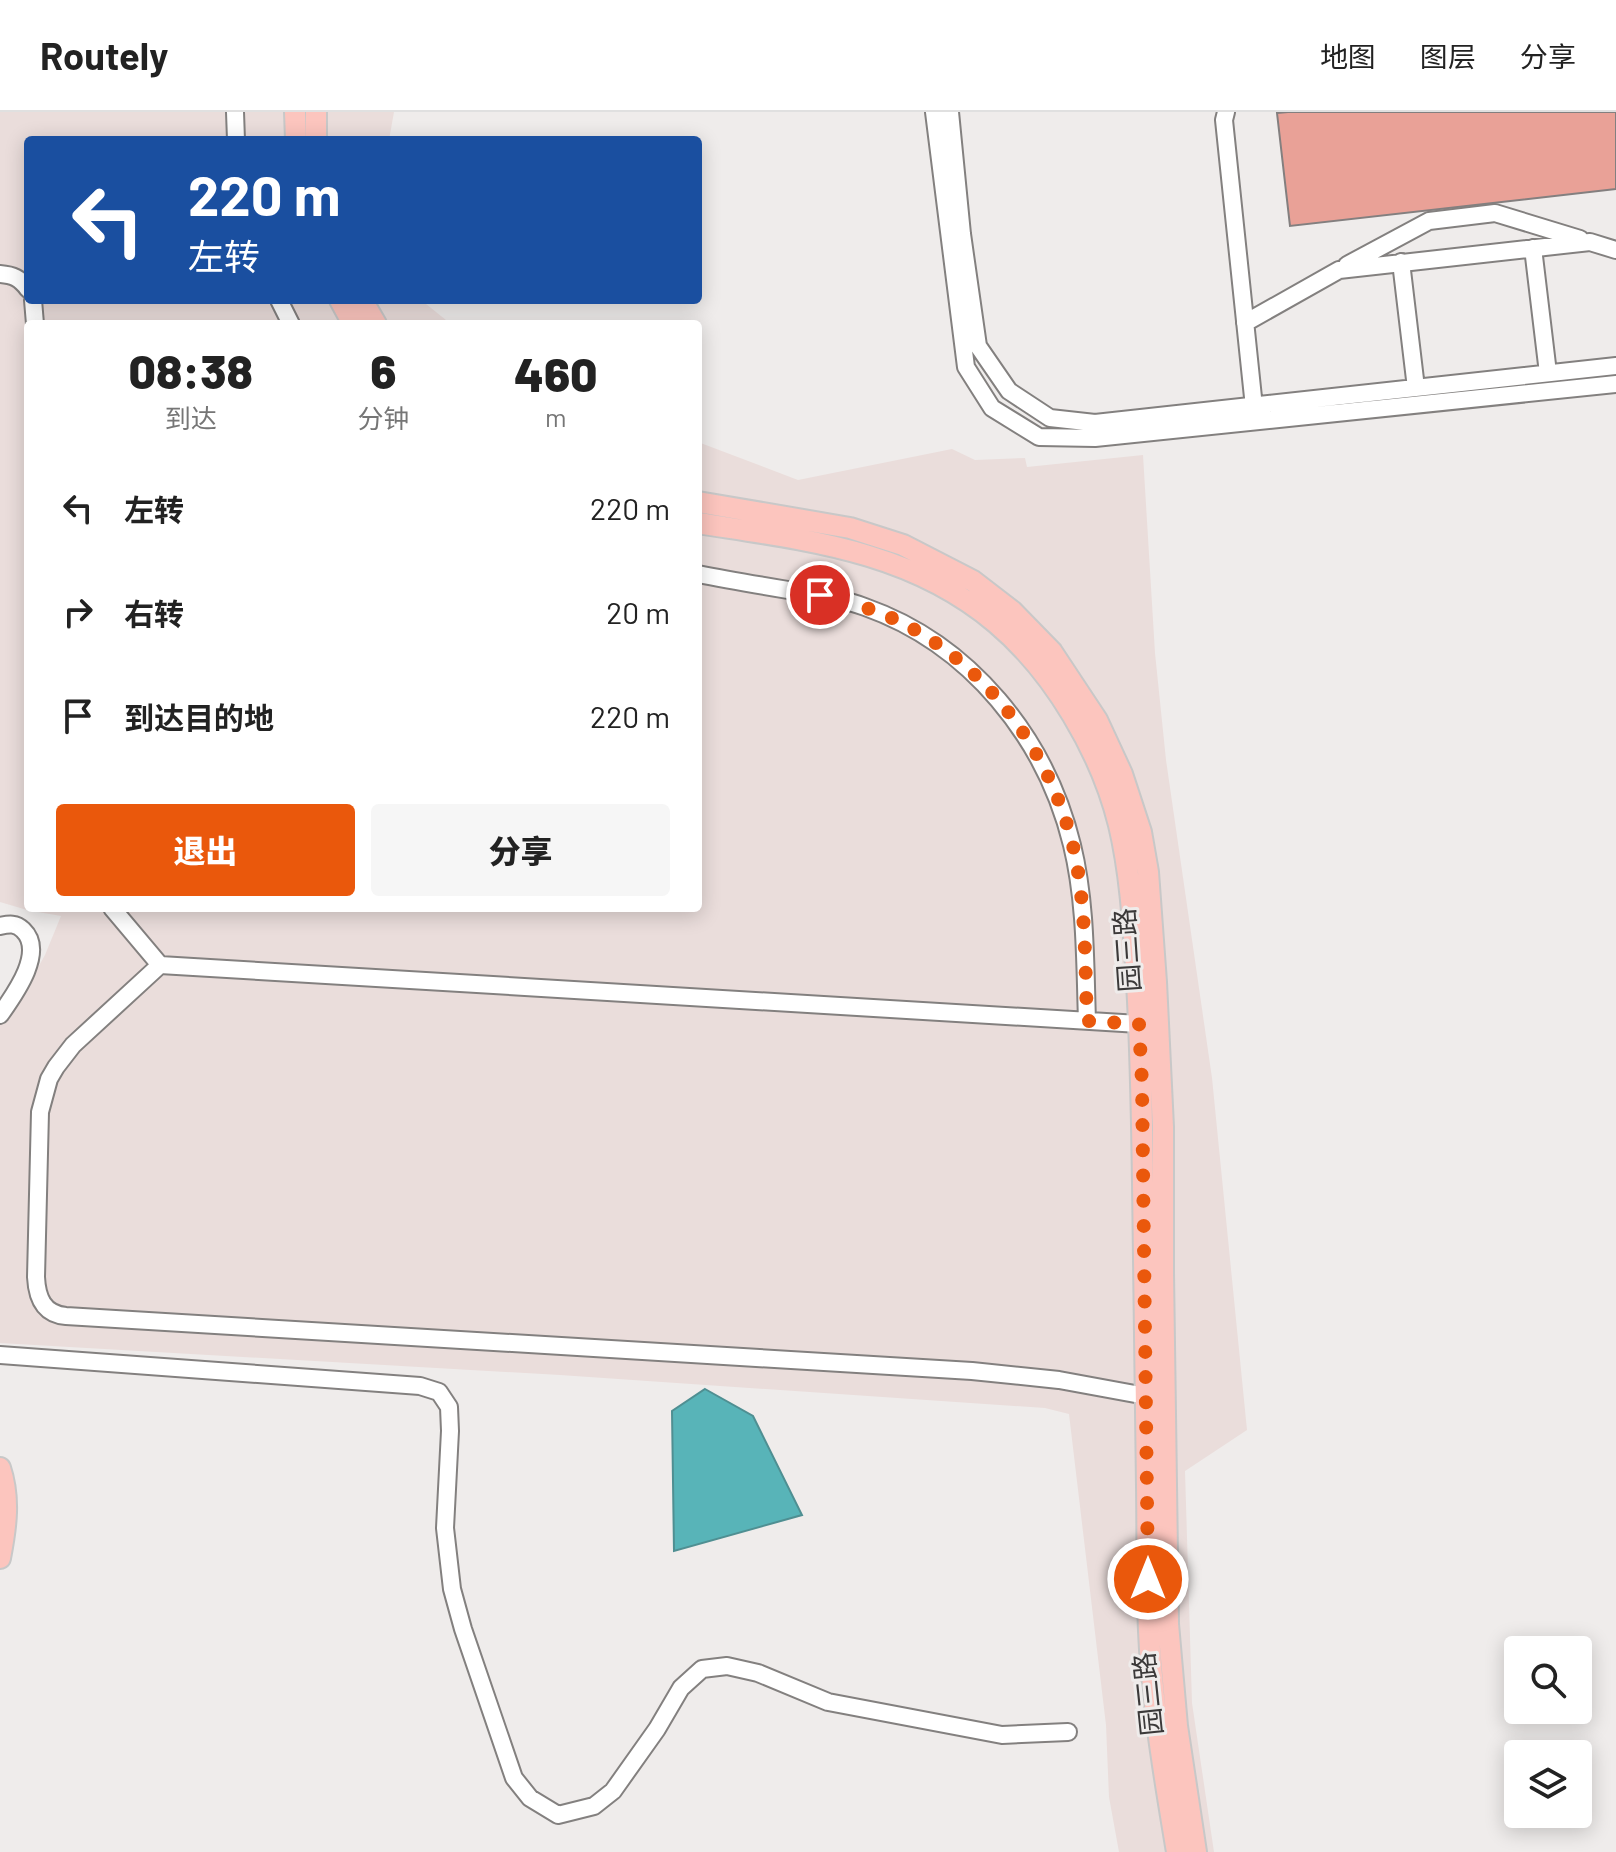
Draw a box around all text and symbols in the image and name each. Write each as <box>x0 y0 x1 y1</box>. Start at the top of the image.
text: Routely <box>40 32 168 78</box>
text: 地图 <box>1320 39 1376 73</box>
text: 图层 <box>1420 39 1476 73</box>
text: 分享 <box>1520 39 1576 73</box>
text: 220 m <box>188 160 341 227</box>
icon: left <box>56 168 160 272</box>
text: 左转 <box>188 234 260 277</box>
text: 08:38 <box>129 341 253 399</box>
text: 6 <box>370 341 396 399</box>
text: 460 <box>514 344 597 402</box>
text: m <box>545 401 566 432</box>
text: 到达 <box>165 402 217 433</box>
text: 分钟 <box>357 402 409 433</box>
icon: left <box>56 486 100 530</box>
text: 220 m <box>590 490 670 526</box>
text: 左转 <box>124 491 184 527</box>
pin <box>786 561 854 629</box>
icon: arrive <box>798 573 842 617</box>
icon: right <box>56 590 100 634</box>
text: 20 m <box>606 594 670 630</box>
text: 右转 <box>124 595 184 631</box>
icon: arrive <box>56 694 100 738</box>
text: 220 m <box>590 698 670 734</box>
text: 到达目的地 <box>124 699 274 735</box>
button: 退出 <box>56 804 355 896</box>
button: 分享 <box>371 804 670 896</box>
street label: 园三路 <box>1106 907 1146 993</box>
position arrow <box>1106 1537 1190 1621</box>
map controls <box>1504 1636 1592 1828</box>
button: search <box>1504 1636 1592 1724</box>
street label: 园三路 <box>1126 1650 1168 1738</box>
button: layers <box>1504 1740 1592 1828</box>

